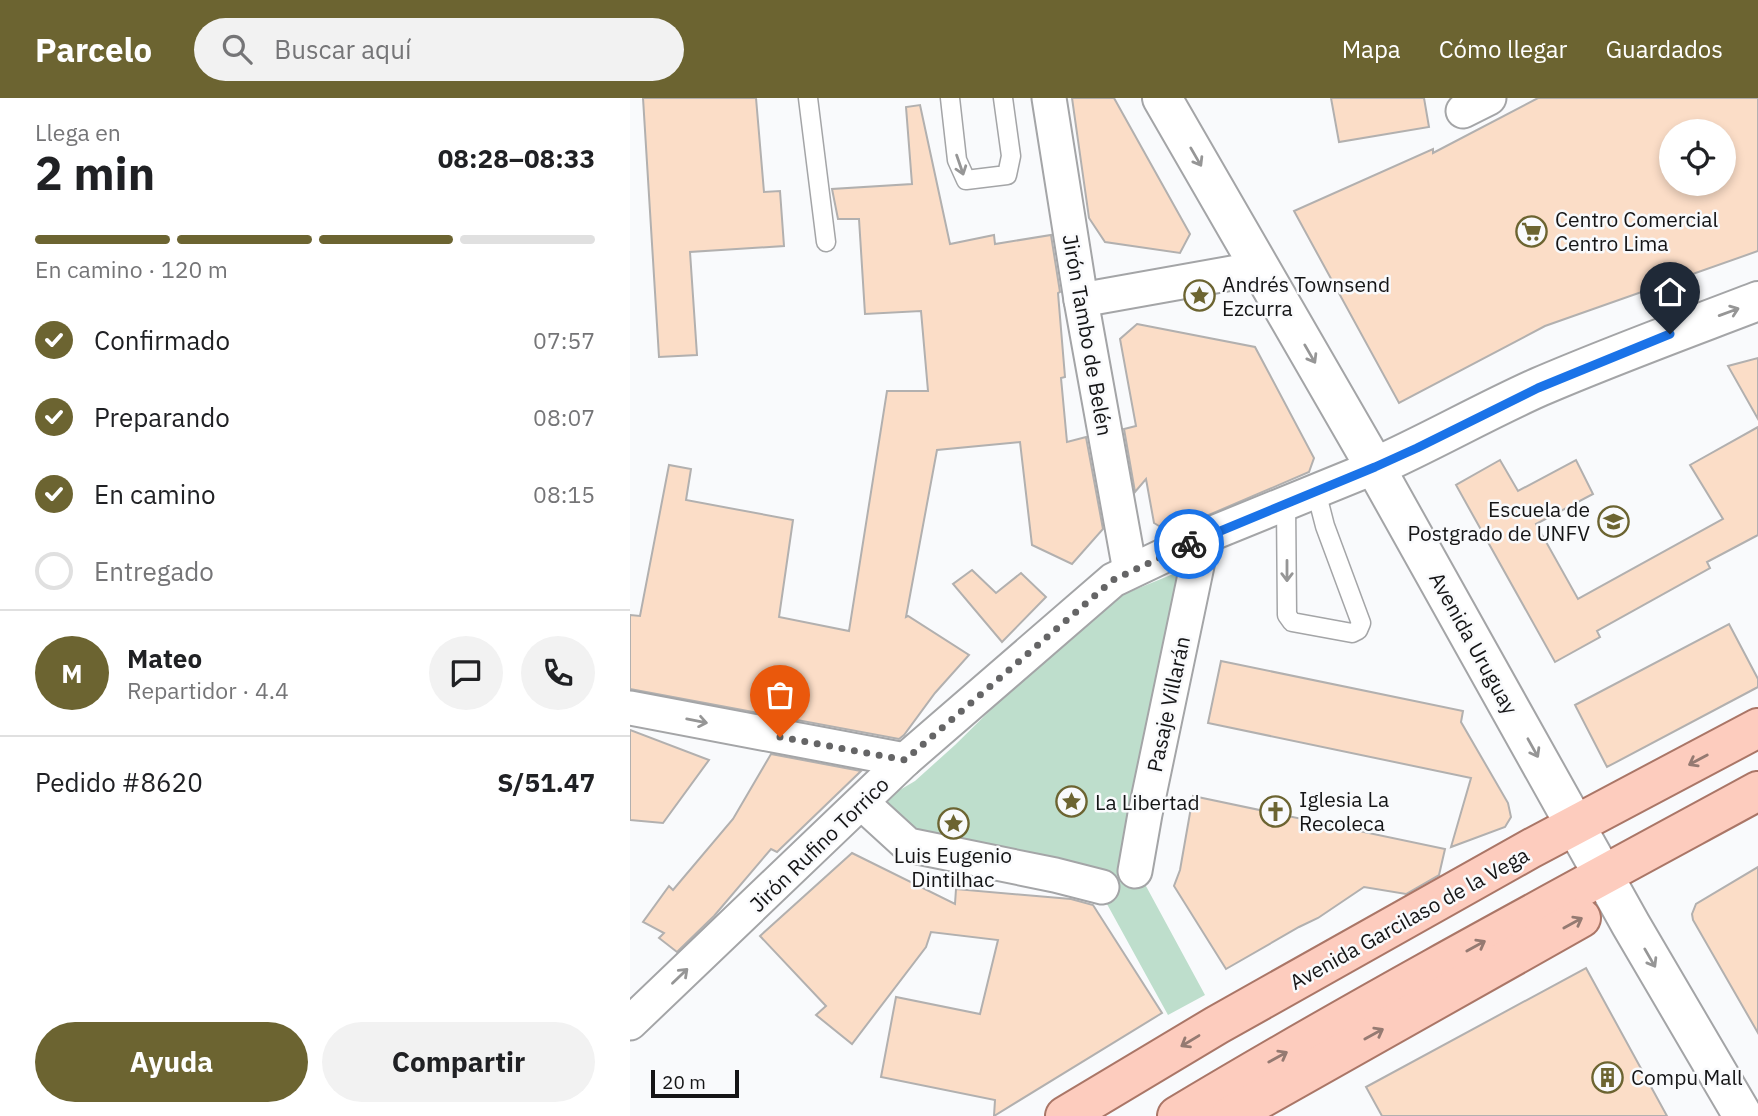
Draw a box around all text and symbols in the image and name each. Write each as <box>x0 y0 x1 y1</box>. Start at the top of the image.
search box <box>194 18 684 81</box>
text: Parcelo <box>35 28 152 71</box>
icon: search <box>218 30 256 68</box>
text: Buscar aquí <box>274 32 411 66</box>
text: Mapa <box>1342 33 1401 65</box>
text: Cómo llegar <box>1439 33 1567 65</box>
text: Guardados <box>1605 33 1723 65</box>
text: Llega en <box>35 117 121 147</box>
map controls <box>1659 119 1736 196</box>
button: locate <box>1659 119 1736 196</box>
text: 08:28–08:33 <box>438 141 595 175</box>
text: 2 min <box>35 143 155 203</box>
one-way arrow <box>1190 147 1204 167</box>
one-way arrow <box>955 154 967 176</box>
place label: Centro Comercial Centro Lima <box>1555 205 1718 257</box>
supermarket icon: Centro Comercial Centro Lima <box>1515 214 1549 248</box>
street label: Jirón Tambo de Belén <box>1056 232 1120 438</box>
text: En camino · 120 m <box>35 254 228 284</box>
pin <box>1640 262 1700 334</box>
place label: Andrés Townsend Ezcurra <box>1222 270 1390 322</box>
icon: home <box>1651 273 1689 311</box>
place icon: Andrés Townsend Ezcurra <box>1182 279 1216 313</box>
one-way arrow <box>1718 305 1740 317</box>
icon: check <box>35 321 73 359</box>
text: Confirmado <box>94 323 230 357</box>
text: 07:57 <box>533 325 595 355</box>
one-way arrow <box>1304 343 1317 364</box>
icon: check <box>35 398 73 436</box>
text: Preparando <box>94 400 230 434</box>
text: 08:07 <box>533 402 595 432</box>
icon: check <box>35 475 73 513</box>
text: En camino <box>94 477 216 511</box>
text: 08:15 <box>533 479 595 509</box>
place label: Escuela de Postgrado de UNFV <box>1408 495 1590 547</box>
school or university icon: Escuela de Postgrado de UNFV <box>1596 504 1630 538</box>
courier <box>1154 509 1224 579</box>
icon: bike <box>1170 525 1208 563</box>
text: Entregado <box>94 554 214 588</box>
one-way arrow <box>1280 559 1294 582</box>
street label: Avenida Uruguay <box>1423 567 1525 720</box>
street label: Pasaje Villarán <box>1140 633 1196 775</box>
button: chat <box>429 636 503 710</box>
button: phone <box>521 636 595 710</box>
text: Mateo <box>127 641 202 675</box>
text: M <box>61 656 83 690</box>
pin <box>750 665 810 737</box>
text: Repartidor · 4.4 <box>127 675 289 705</box>
icon: bag <box>761 676 799 714</box>
one-way arrow <box>685 714 708 728</box>
one-way arrow <box>1527 737 1540 758</box>
one-way arrow <box>1688 754 1709 767</box>
text: Pedido #8620 <box>35 765 203 799</box>
text: S/51.47 <box>497 765 595 799</box>
street label: Jirón Rufino Torrico <box>743 770 895 918</box>
place icon: La Libertad <box>1055 785 1089 819</box>
place label: Iglesia La Recoleca <box>1299 785 1389 837</box>
place label: La Libertad <box>1095 788 1200 816</box>
church icon: Iglesia La Recoleca <box>1259 794 1293 828</box>
place icon: Luis Eugenio Dintilhac <box>936 806 970 840</box>
street label: Avenida Garcilaso de la Vega <box>1284 840 1534 996</box>
place label: Luis Eugenio Dintilhac <box>894 841 1012 893</box>
one-way arrow <box>1562 916 1582 930</box>
one-way arrow <box>1466 939 1486 953</box>
one-way arrow <box>1643 947 1657 967</box>
one-way arrow <box>671 968 688 985</box>
button: Ayuda <box>35 1022 308 1102</box>
button: Compartir <box>322 1022 595 1102</box>
one-way arrow <box>1364 1027 1384 1041</box>
one-way arrow <box>1181 1034 1201 1048</box>
one-way arrow <box>1267 1050 1288 1063</box>
building icon: Compu Mall <box>1591 1060 1625 1094</box>
place label: Compu Mall <box>1631 1063 1743 1091</box>
scale bar <box>651 1067 738 1099</box>
text: 20 m <box>662 1070 706 1094</box>

